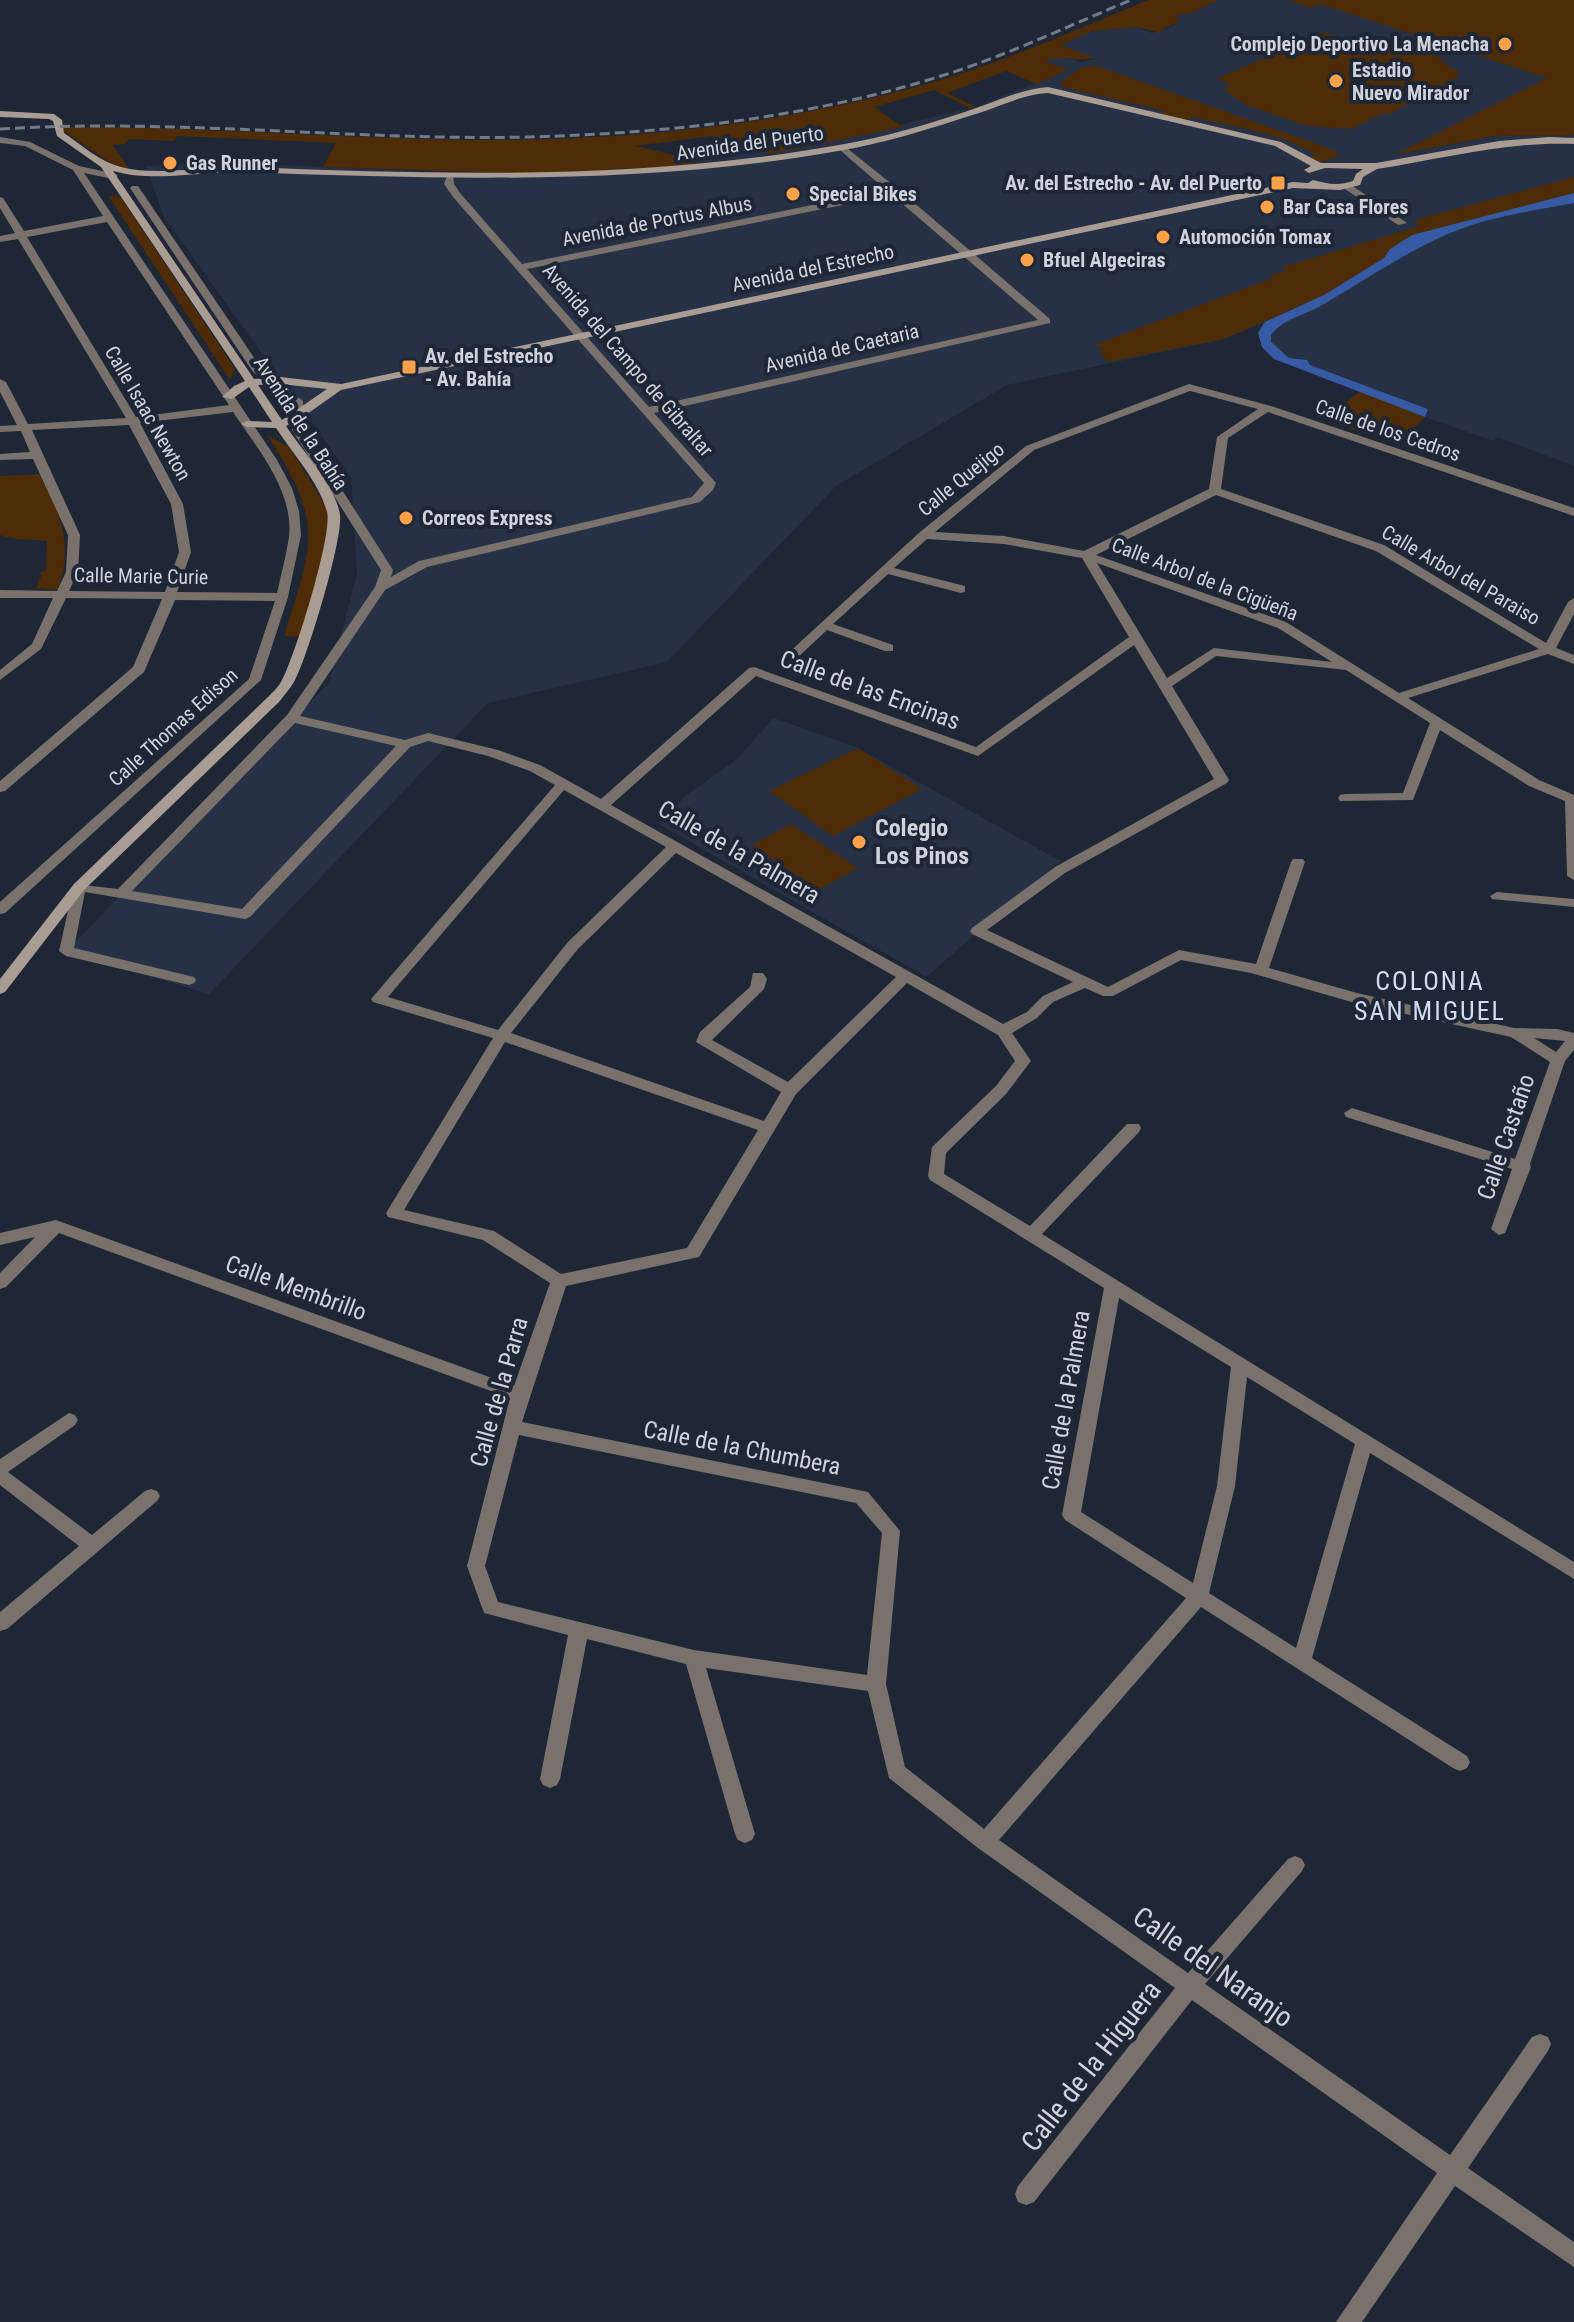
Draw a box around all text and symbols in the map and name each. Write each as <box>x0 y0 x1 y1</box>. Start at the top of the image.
place label: Complejo Deportivo La Menacha <box>1230 32 1489 56</box>
marker: Complejo Deportivo La Menacha <box>1496 35 1514 53</box>
place label: Estadio Nuevo Mirador <box>1352 58 1470 105</box>
marker: Estadio Nuevo Mirador <box>1327 72 1345 90</box>
street label: Avenida del Puerto <box>675 121 825 165</box>
place label: Gas Runner <box>186 151 278 175</box>
marker: Gas Runner <box>161 154 179 172</box>
place label: Av. del Estrecho - Av. del Puerto <box>1005 171 1262 195</box>
marker: Av. del Estrecho - Av. del Puerto <box>1269 174 1287 192</box>
place label: Special Bikes <box>809 182 917 206</box>
marker: Special Bikes <box>784 185 802 203</box>
street label: Avenida de Portus Albus <box>560 191 754 251</box>
place label: Bar Casa Flores <box>1283 195 1408 219</box>
marker: Bar Casa Flores <box>1258 198 1276 216</box>
place label: Automoción Tomax <box>1179 225 1331 249</box>
marker: Automoción Tomax <box>1154 228 1172 246</box>
street label: Avenida del Estrecho <box>730 239 896 297</box>
place label: Bfuel Algeciras <box>1043 248 1166 272</box>
marker: Bfuel Algeciras <box>1018 251 1036 269</box>
street label: Avenida del Campo de Gibraltar <box>538 259 718 461</box>
street label: Avenida de Caetaria <box>763 319 921 377</box>
street label: Calle Isaac Newton <box>100 341 196 485</box>
place label: Av. del Estrecho - Av. Bahía <box>425 344 553 391</box>
street label: Avenida de la Bahía <box>249 352 353 494</box>
marker: Av. del Estrecho - Av. Bahía <box>400 358 418 376</box>
street label: Calle de los Cedros <box>1312 394 1464 466</box>
street label: Calle Quejigo <box>913 437 1009 521</box>
place label: Correos Express <box>422 506 553 530</box>
marker: Correos Express <box>397 509 415 527</box>
street label: Calle Arbol del Paraiso <box>1378 520 1544 630</box>
street label: Calle Arbol de la Cigüeña <box>1108 532 1302 626</box>
street label: Calle Marie Curie <box>74 563 208 589</box>
street label: Calle de las Encinas <box>776 644 964 736</box>
street label: Calle Thomas Edison <box>104 663 242 791</box>
street label: Calle de la Palmera <box>653 794 825 910</box>
place label: Colegio Los Pinos <box>875 814 969 870</box>
marker: Colegio Los Pinos <box>850 833 868 851</box>
district label: COLONIA SAN MIGUEL <box>1354 966 1506 1026</box>
street label: Calle Castaño <box>1471 1070 1541 1204</box>
street label: Calle Membrillo <box>222 1250 370 1326</box>
street label: Calle de la Palmera <box>1036 1308 1096 1492</box>
street label: Calle de la Parra <box>464 1314 534 1470</box>
street label: Calle de la Chumbera <box>641 1415 843 1481</box>
street label: Calle del Naranjo <box>1127 1900 1299 2034</box>
street label: Calle de la Higuera <box>1014 1974 1168 2158</box>

